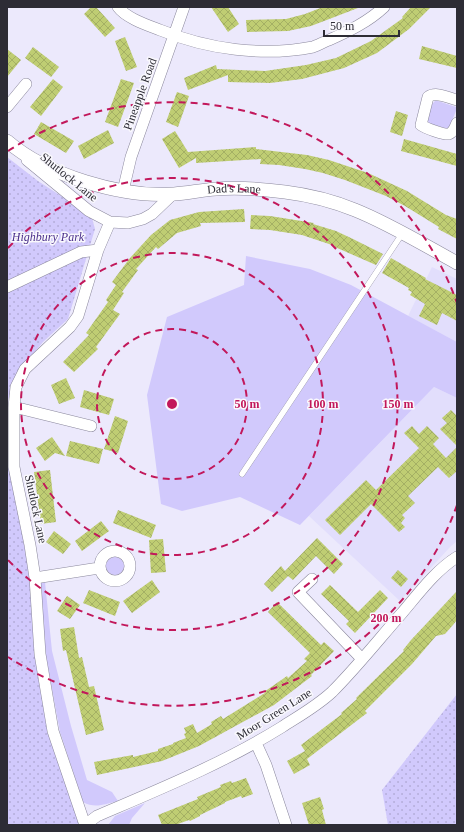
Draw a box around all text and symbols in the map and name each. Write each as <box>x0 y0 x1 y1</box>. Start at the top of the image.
scale bar <box>324 12 399 38</box>
text: 50 m <box>330 19 355 33</box>
street label: Pineapple Road <box>120 56 160 132</box>
street label: Shutlock Lane <box>38 150 100 204</box>
street label: Dad's Lane <box>206 181 261 197</box>
park label: Highbury Park <box>11 230 85 244</box>
centre of rings <box>165 397 179 411</box>
text: 50 m <box>235 397 260 411</box>
text: 100 m <box>308 397 339 411</box>
text: 150 m <box>383 397 414 411</box>
street label: Shutlock Lane <box>22 473 50 545</box>
text: 200 m <box>371 611 402 625</box>
street label: Moor Green Lane <box>234 685 314 743</box>

